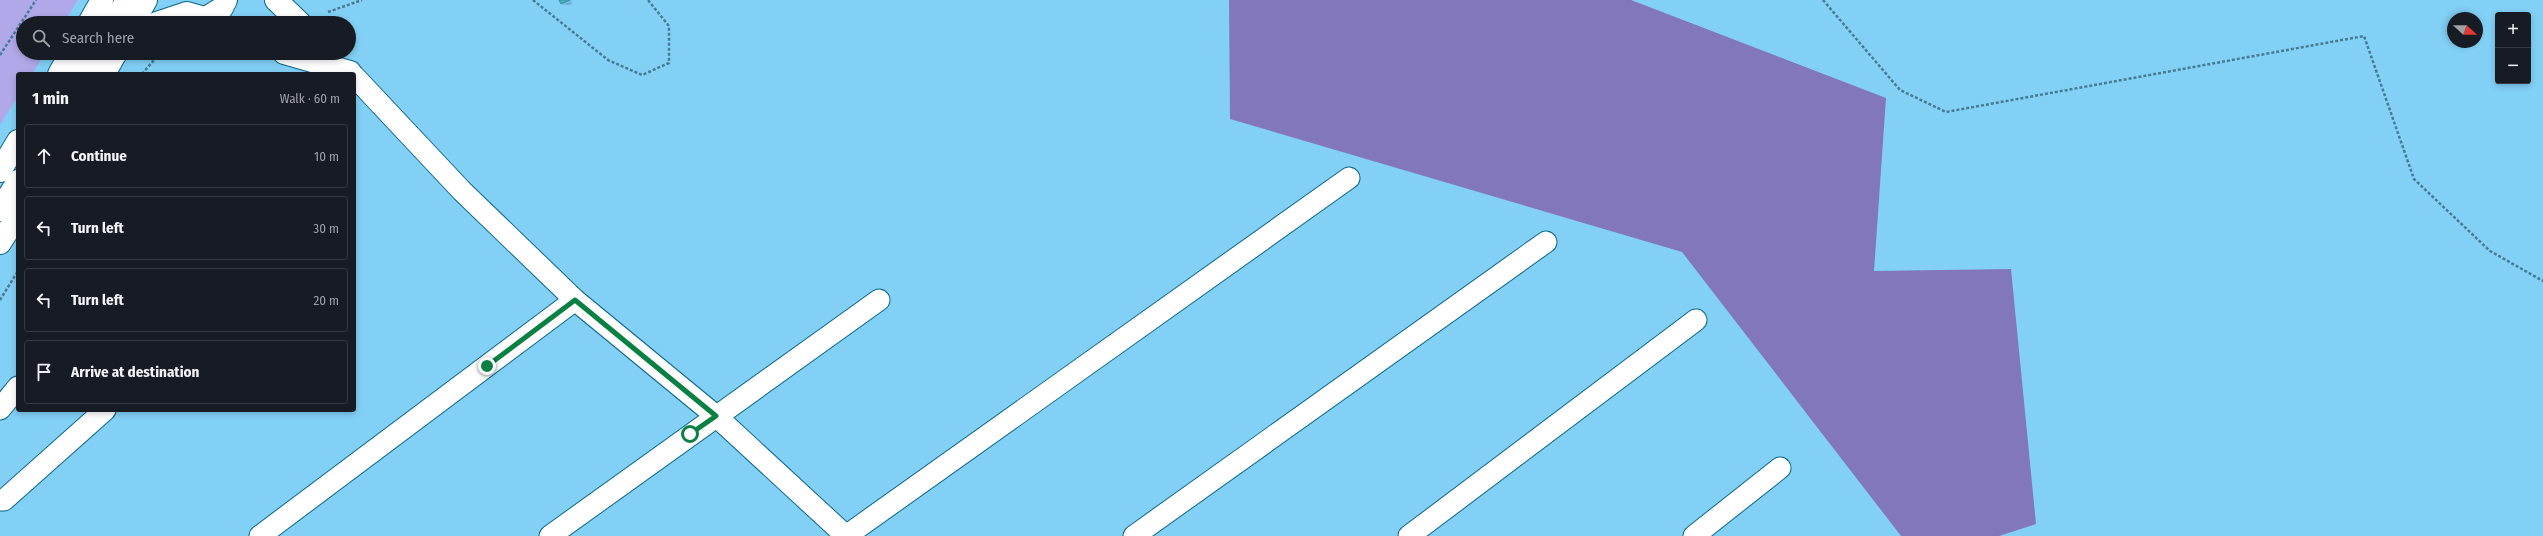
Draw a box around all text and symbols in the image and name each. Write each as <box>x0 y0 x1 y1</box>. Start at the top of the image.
north arrow <box>2447 12 2483 48</box>
map controls <box>2495 12 2531 84</box>
button: + <box>2495 12 2531 48</box>
search box <box>16 16 356 60</box>
icon: search <box>30 27 52 49</box>
text: Search here <box>62 29 134 47</box>
button: − <box>2495 48 2531 84</box>
text: 1 min <box>32 88 69 109</box>
text: Walk · 60 m <box>280 91 340 106</box>
icon: ahead <box>33 145 55 167</box>
text: Continue <box>71 147 127 165</box>
text: 10 m <box>314 149 339 164</box>
icon: left <box>33 217 55 239</box>
text: Turn left <box>71 219 124 237</box>
text: 30 m <box>313 221 339 236</box>
icon: left <box>33 289 55 311</box>
text: Turn left <box>71 291 124 309</box>
text: 20 m <box>313 293 339 308</box>
route end <box>478 357 496 375</box>
icon: arrive <box>33 361 55 383</box>
text: Arrive at destination <box>71 363 199 381</box>
route start <box>681 425 699 443</box>

